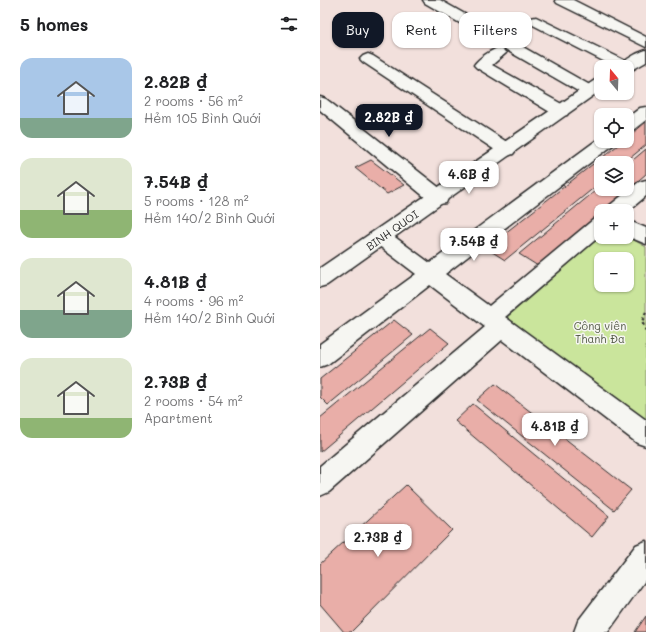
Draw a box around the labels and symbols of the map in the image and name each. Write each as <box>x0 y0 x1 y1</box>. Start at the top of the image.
north arrow <box>594 60 634 100</box>
pin: 2.82B ₫ <box>352 104 426 138</box>
pin: 4.6B ₫ <box>436 161 502 195</box>
street label: BINH QUOI <box>363 206 421 254</box>
pin: 7.54B ₫ <box>437 228 511 262</box>
park label: Công viên Thanh Đa <box>574 318 626 346</box>
pin: 4.81B ₫ <box>518 413 592 447</box>
pin: 2.73B ₫ <box>341 524 415 558</box>

